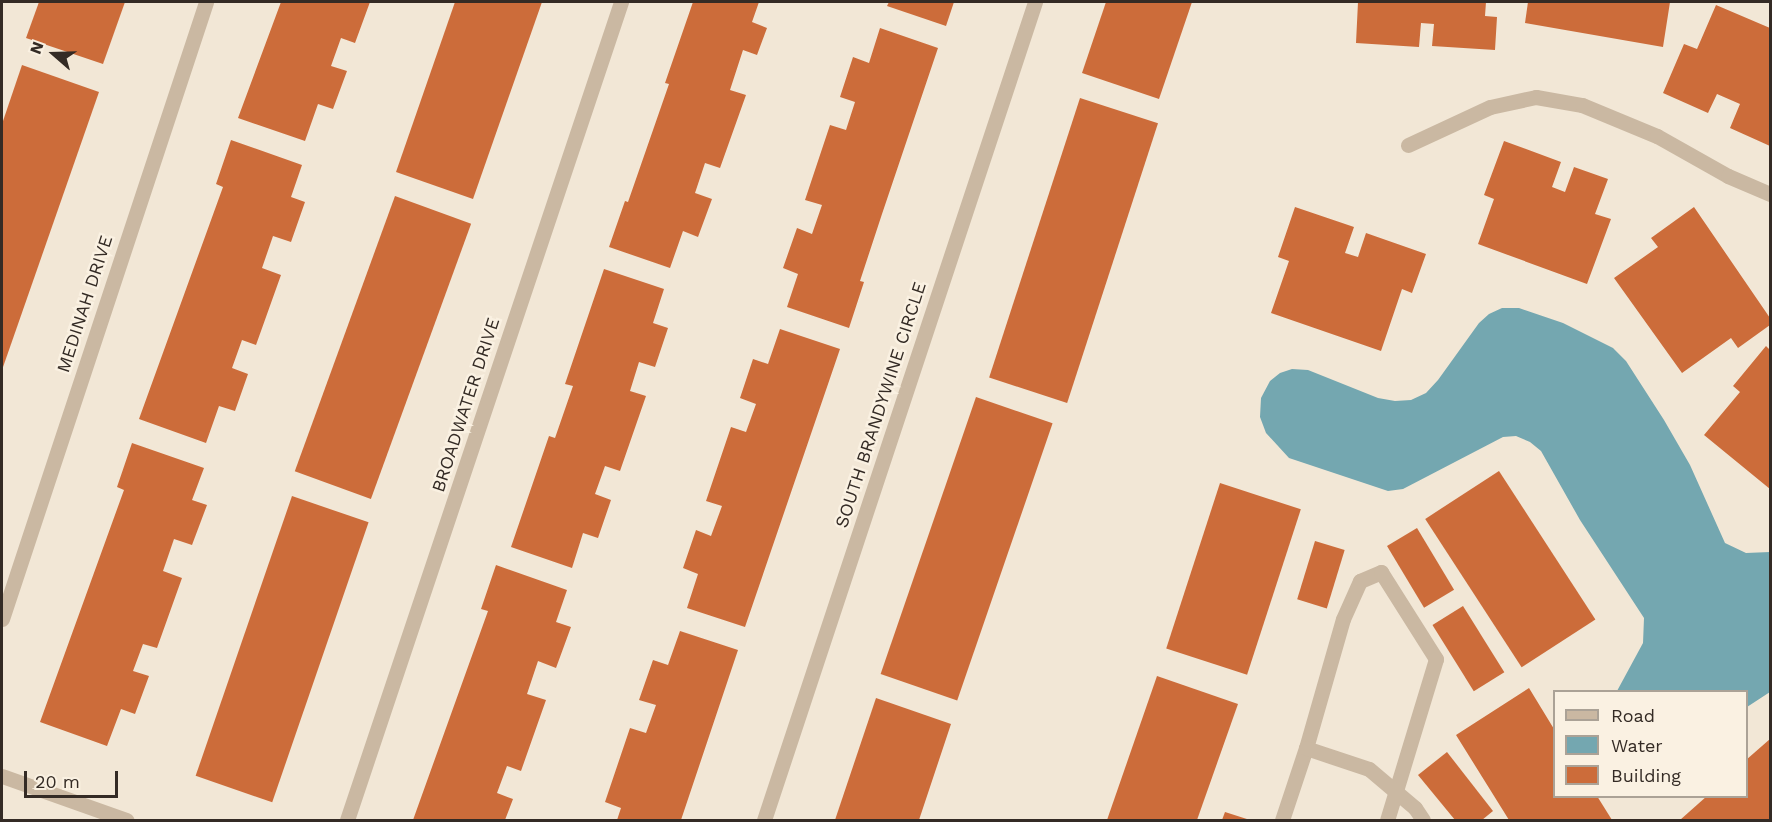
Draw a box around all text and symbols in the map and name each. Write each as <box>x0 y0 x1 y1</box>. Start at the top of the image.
north arrow <box>24 24 84 84</box>
text: N <box>26 39 48 57</box>
street label: MEDINAH DRIVE <box>53 233 117 375</box>
street label: SOUTH BRANDYWINE CIRCLE <box>831 279 931 531</box>
street label: BROADWATER DRIVE <box>428 315 504 495</box>
legend <box>1553 690 1748 798</box>
text: Road <box>1611 705 1655 726</box>
text: Water <box>1611 735 1663 756</box>
scale bar <box>27 759 122 797</box>
text: Building <box>1611 765 1681 786</box>
text: 20 m <box>35 771 80 792</box>

